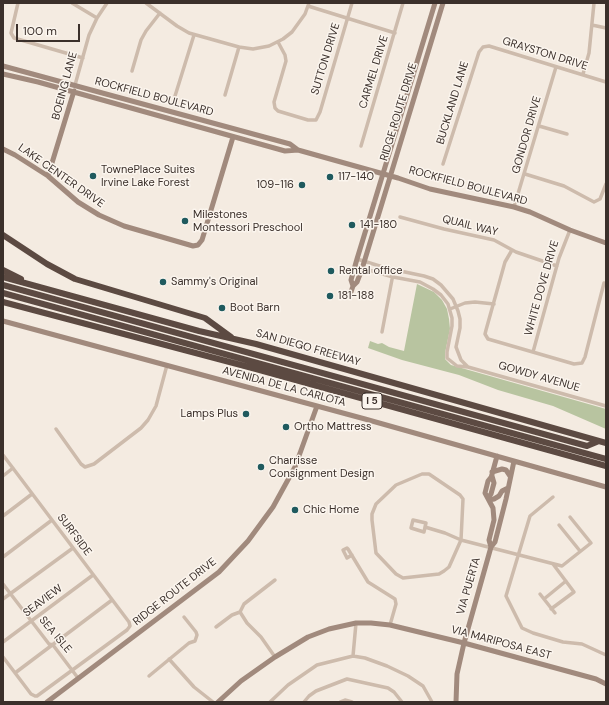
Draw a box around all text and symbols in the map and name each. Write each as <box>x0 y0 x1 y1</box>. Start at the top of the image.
scale bar <box>18 16 82 42</box>
street label: SUTTON DRIVE <box>309 21 343 97</box>
text: 100 m <box>23 23 57 39</box>
street label: CARMEL DRIVE <box>357 34 391 110</box>
street label: GRAYSTON DRIVE <box>501 35 589 73</box>
street label: BOEING LANE <box>50 51 80 121</box>
street label: BUCKLAND LANE <box>434 60 472 146</box>
street label: RIDGE ROUTE DRIVE <box>378 61 420 163</box>
street label: ROCKFIELD BOULEVARD <box>93 75 215 119</box>
street label: GONDOR DRIVE <box>510 95 544 175</box>
street label: LAKE CENTER DRIVE <box>15 141 107 211</box>
place label: TownePlace Suites Irvine Lake Forest <box>101 163 195 189</box>
street label: ROCKFIELD BOULEVARD <box>407 164 529 208</box>
place label: 117-140 <box>338 170 374 184</box>
marker: TownePlace Suites Irvine Lake Forest <box>88 171 98 181</box>
marker: 117-140 <box>325 172 335 182</box>
place label: 109-116 <box>256 178 294 192</box>
marker: 109-116 <box>297 180 307 190</box>
place label: Milestones Montessori Preschool <box>193 208 303 234</box>
street label: QUAIL WAY <box>441 213 499 239</box>
marker: Milestones Montessori Preschool <box>180 216 190 226</box>
place label: 141-180 <box>360 218 397 232</box>
marker: 141-180 <box>347 220 357 230</box>
street label: WHITE DOVE DRIVE <box>522 239 562 337</box>
place label: Rental office <box>339 264 402 278</box>
marker: Rental office <box>326 266 336 276</box>
place label: Sammy's Original <box>171 275 258 289</box>
marker: Sammy's Original <box>158 277 168 287</box>
place label: 181-188 <box>338 289 374 303</box>
marker: 181-188 <box>325 291 335 301</box>
place label: Boot Barn <box>230 301 280 315</box>
marker: Boot Barn <box>217 303 227 313</box>
street label: SAN DIEGO FREEWAY <box>254 327 362 369</box>
street label: GOWDY AVENUE <box>497 359 581 395</box>
street label: AVENIDA DE LA CARLOTA <box>221 364 347 410</box>
road number: I 5 <box>362 393 382 409</box>
place label: Lamps Plus <box>180 407 238 421</box>
marker: Lamps Plus <box>241 409 251 419</box>
place label: Ortho Mattress <box>294 420 372 434</box>
marker: Ortho Mattress <box>281 422 291 432</box>
place label: Charrisse Consignment Design <box>269 454 374 480</box>
marker: Charrisse Consignment Design <box>256 462 266 472</box>
place label: Chic Home <box>303 503 359 517</box>
marker: Chic Home <box>290 505 300 515</box>
street label: SURFSIDE <box>54 512 94 558</box>
street label: RIDGE ROUTE DRIVE <box>131 555 219 629</box>
street label: VIA PUERTA <box>455 556 483 616</box>
street label: SEAVIEW <box>21 582 65 620</box>
street label: SEA ISLE <box>36 614 74 656</box>
street label: VIA MARIPOSA EAST <box>449 623 553 663</box>

